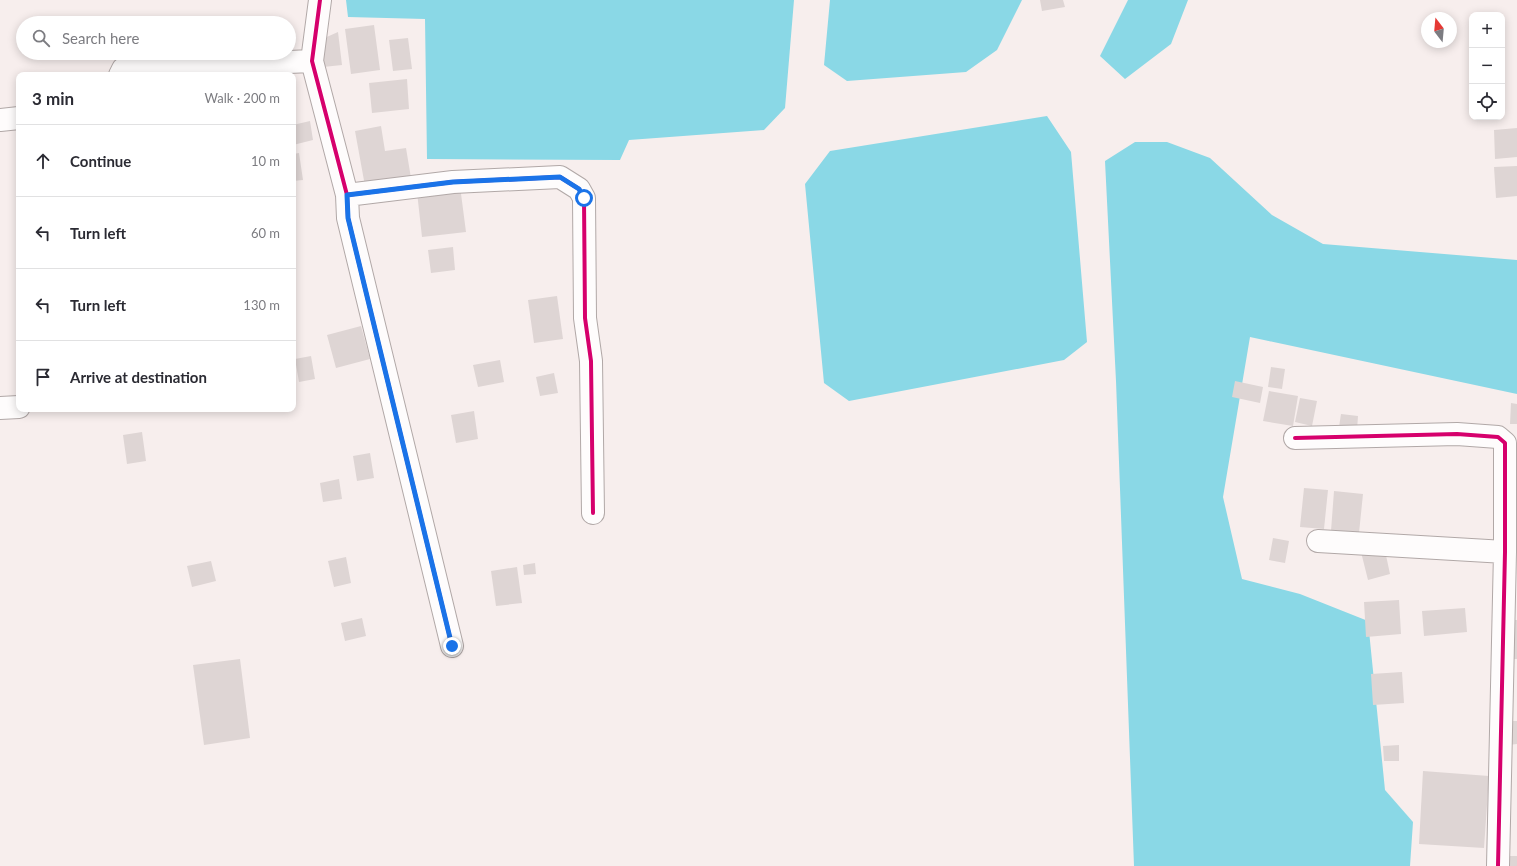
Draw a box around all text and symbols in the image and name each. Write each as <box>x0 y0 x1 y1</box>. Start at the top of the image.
north arrow <box>1421 12 1457 48</box>
map controls <box>1469 12 1505 120</box>
button: + <box>1469 12 1505 48</box>
search box <box>16 16 296 60</box>
icon: search <box>30 27 52 49</box>
text: Search here <box>62 29 139 47</box>
button: − <box>1469 48 1505 84</box>
button: locate <box>1469 84 1505 120</box>
text: 3 min <box>32 88 74 109</box>
text: Walk · 200 m <box>204 90 280 106</box>
icon: ahead <box>32 150 54 172</box>
text: Continue <box>70 152 131 170</box>
text: 10 m <box>251 153 280 169</box>
route start <box>575 189 593 207</box>
icon: left <box>32 222 54 244</box>
text: Turn left <box>70 224 126 242</box>
text: 60 m <box>251 225 280 241</box>
icon: left <box>32 294 54 316</box>
text: Turn left <box>70 296 126 314</box>
text: 130 m <box>243 297 280 313</box>
icon: arrive <box>32 366 54 388</box>
text: Arrive at destination <box>70 368 207 386</box>
route end <box>443 637 461 655</box>

